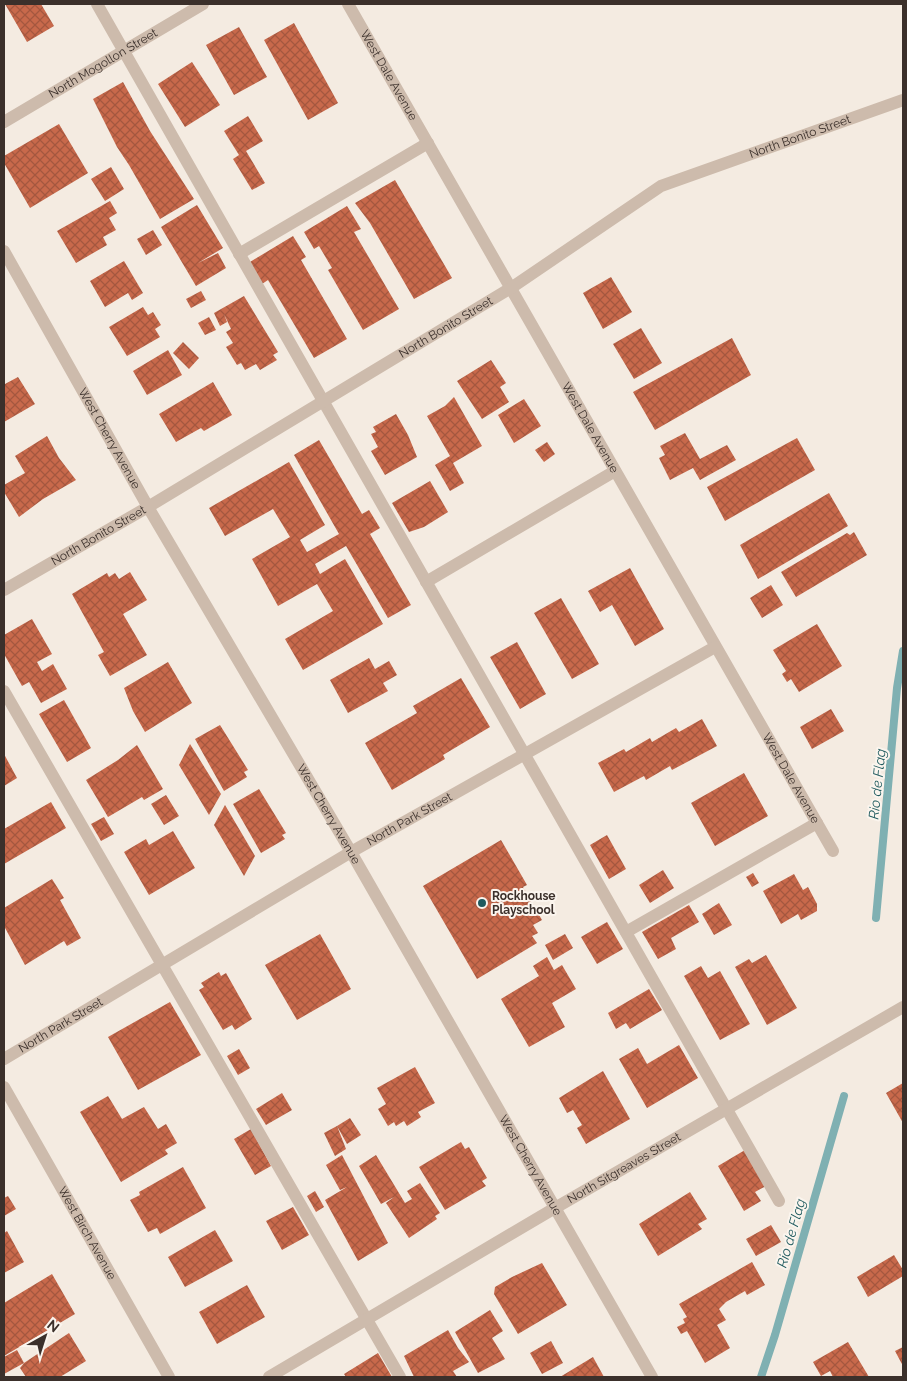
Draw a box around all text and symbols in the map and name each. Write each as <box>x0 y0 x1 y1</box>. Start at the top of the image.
street label: North Mogollon Street <box>46 26 160 101</box>
street label: West Dale Avenue <box>357 27 420 123</box>
street label: North Bonito Street <box>747 112 853 161</box>
street label: North Bonito Street <box>396 294 495 361</box>
street label: West Dale Avenue <box>559 380 622 475</box>
street label: West Cherry Avenue <box>75 386 143 491</box>
street label: North Bonito Street <box>49 503 148 568</box>
street label: West Dale Avenue <box>759 731 823 826</box>
water label: Rio de Flag <box>865 748 889 820</box>
street label: West Cherry Avenue <box>294 762 363 867</box>
street label: North Park Street <box>364 790 454 849</box>
place label: Rockhouse Playschool <box>492 889 556 917</box>
marker: Rockhouse Playschool <box>476 897 488 909</box>
street label: North Park Street <box>16 995 105 1056</box>
street label: West Cherry Avenue <box>496 1112 565 1218</box>
street label: North Sitgreaves Street <box>565 1130 683 1206</box>
street label: West Birch Avenue <box>55 1184 119 1282</box>
water label: Rio de Flag <box>774 1197 808 1269</box>
north arrow <box>20 1311 70 1361</box>
text: N <box>44 1316 62 1335</box>

